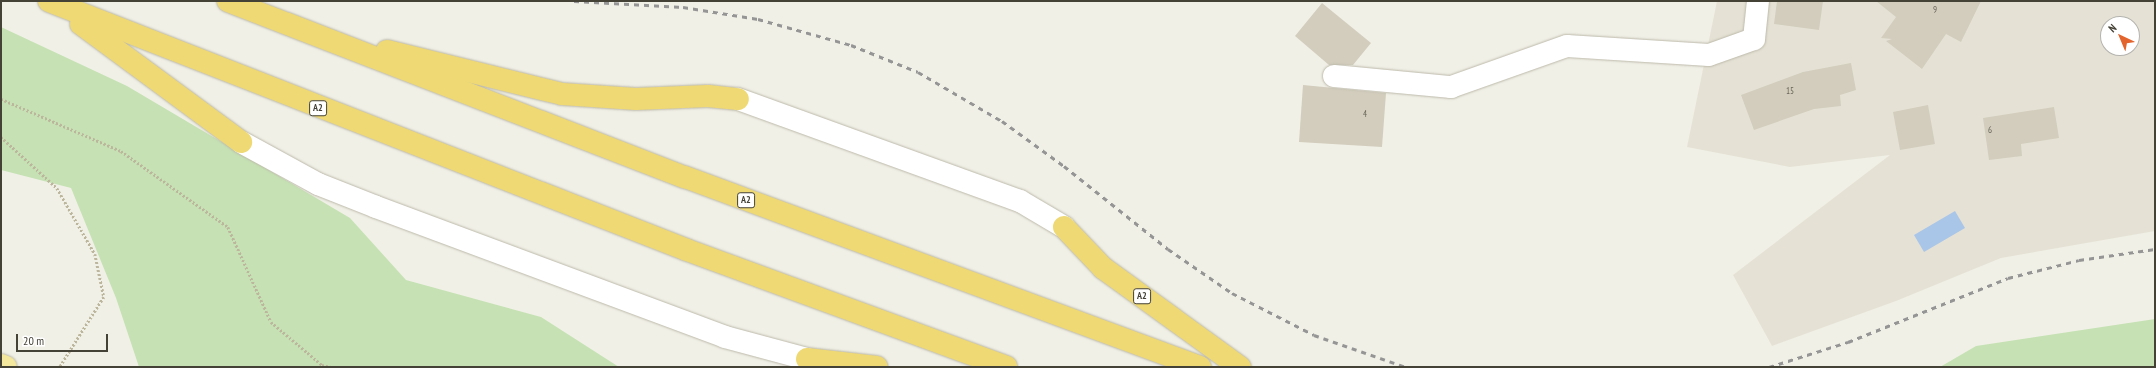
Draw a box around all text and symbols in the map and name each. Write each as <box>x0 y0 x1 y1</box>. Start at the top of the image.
house number: 9 <box>1933 5 1937 15</box>
north arrow <box>2100 16 2140 56</box>
text: N <box>2105 21 2119 35</box>
house number: 15 <box>1786 86 1794 96</box>
road number: A2 <box>309 100 327 116</box>
house number: 4 <box>1363 109 1367 119</box>
house number: 6 <box>1988 125 1992 135</box>
road number: A2 <box>737 192 755 208</box>
road number: A2 <box>1133 288 1151 304</box>
scale bar <box>18 326 110 352</box>
text: 20 m <box>23 333 44 348</box>

